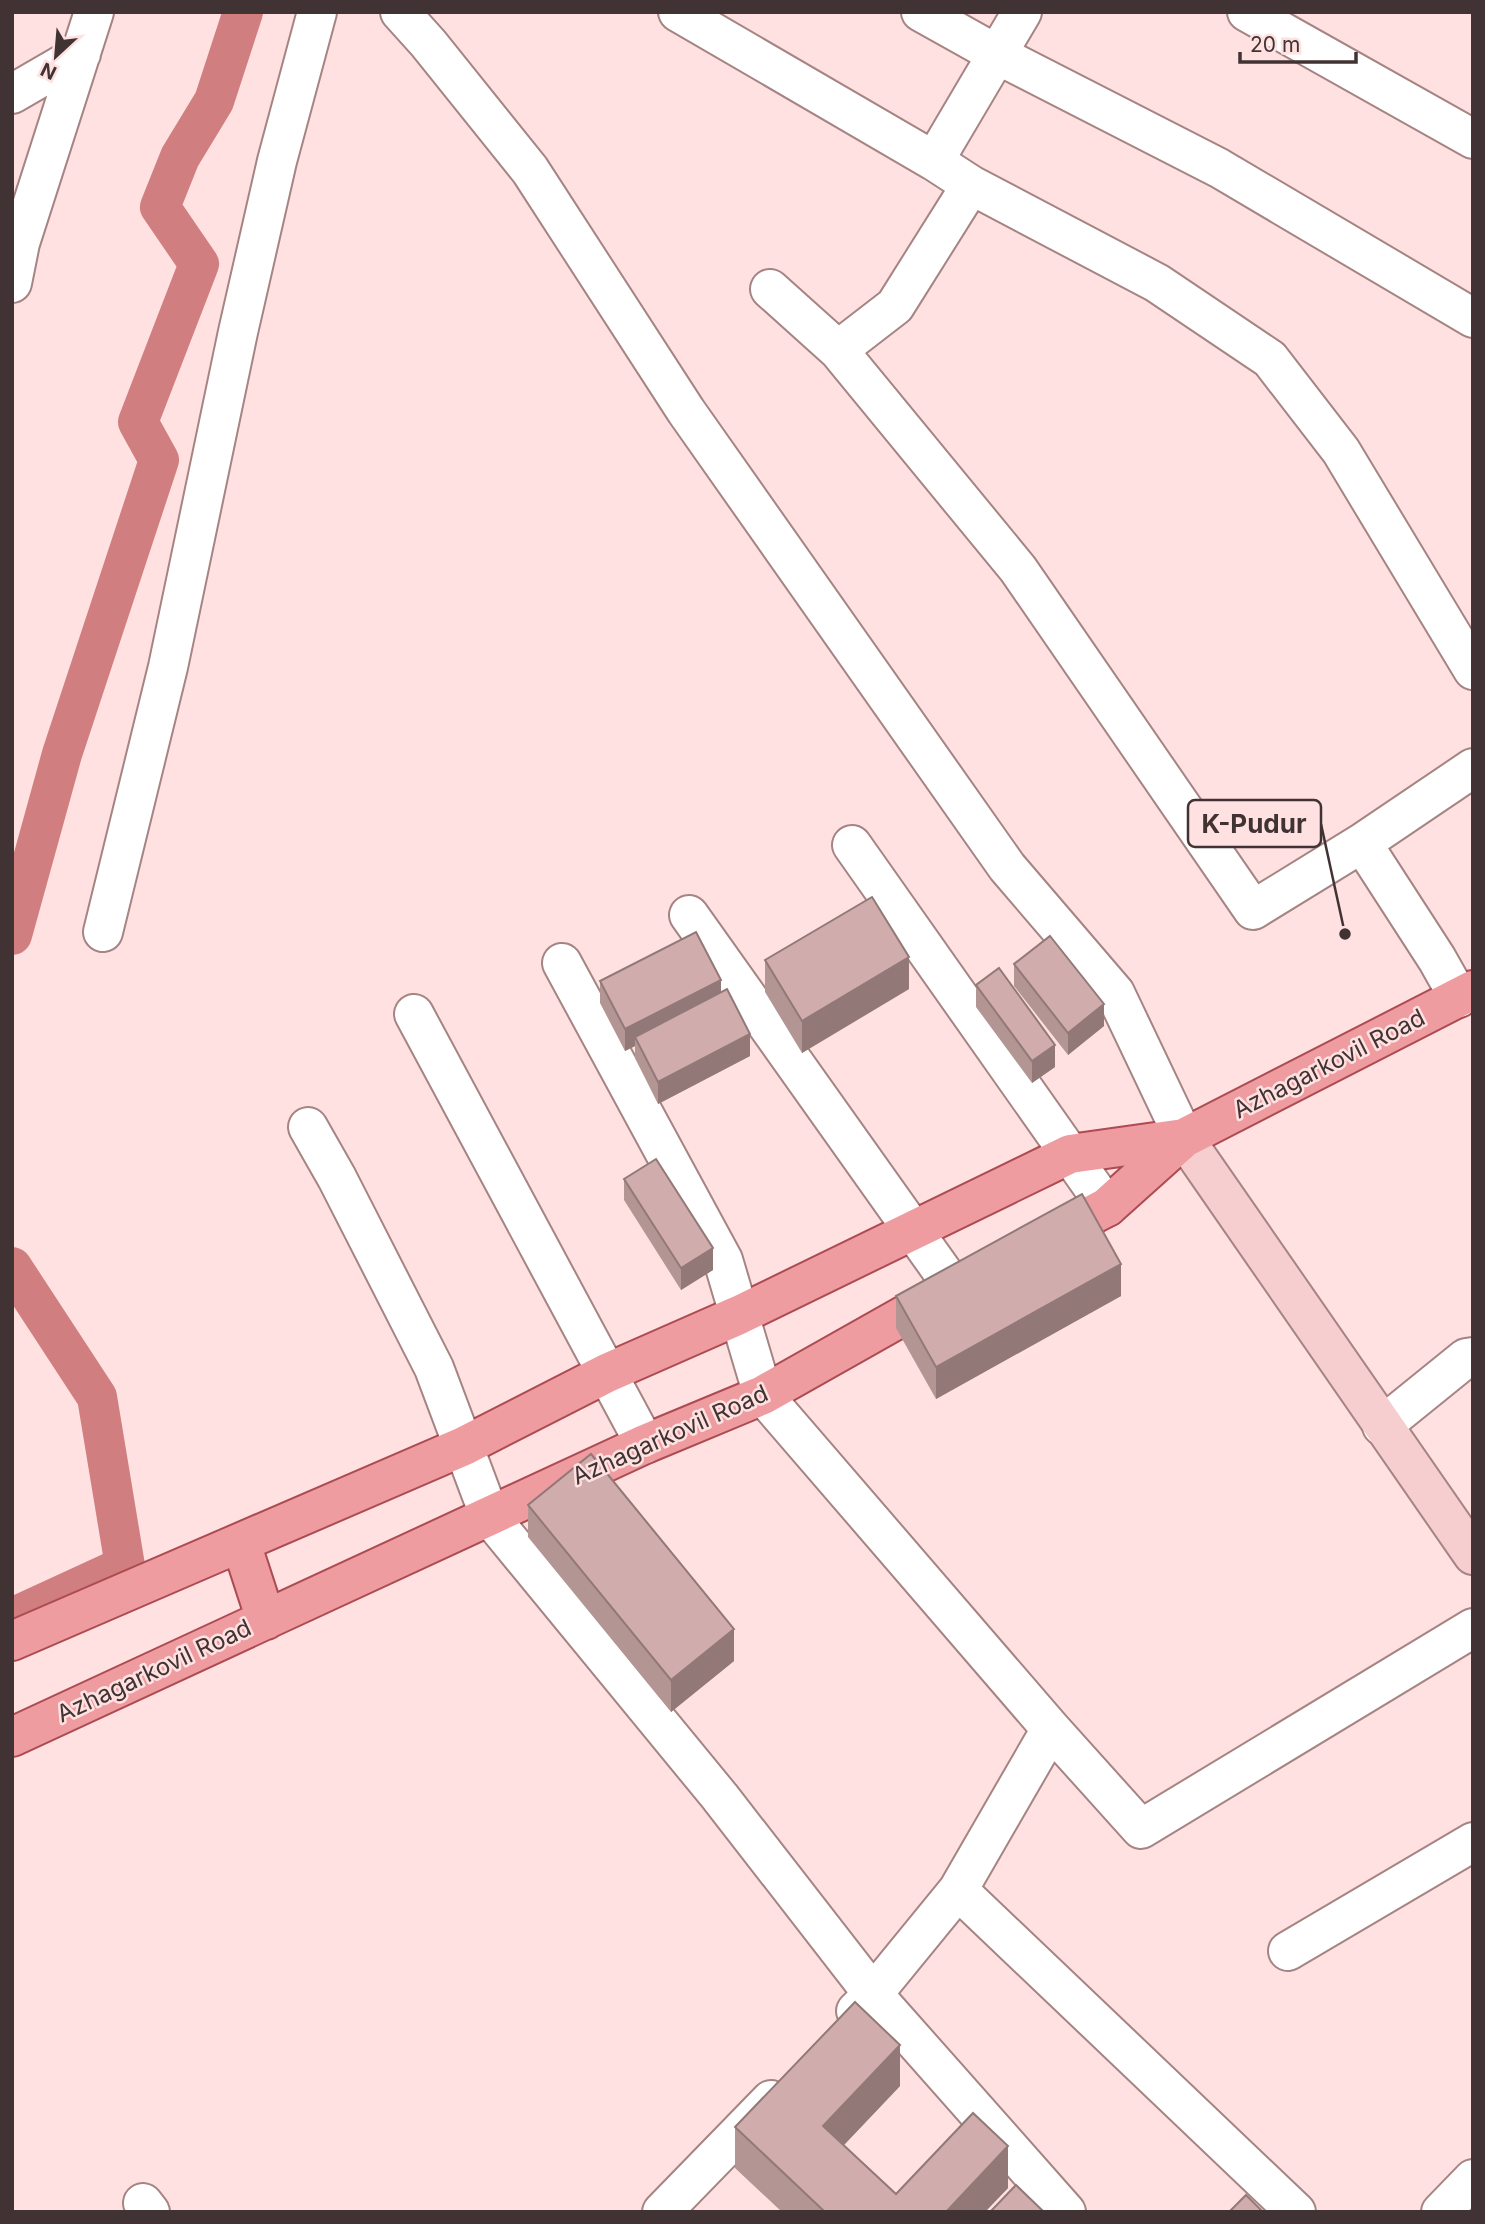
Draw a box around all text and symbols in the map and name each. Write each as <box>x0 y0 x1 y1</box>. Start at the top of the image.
north arrow <box>21 21 91 91</box>
scale bar <box>1240 21 1356 65</box>
text: 20 m <box>1250 32 1300 57</box>
text: N <box>37 57 60 84</box>
callout: K-Pudur <box>1188 800 1321 847</box>
text: K-Pudur <box>1201 808 1307 839</box>
street label: Azhagarkovil Road <box>1228 1003 1430 1124</box>
street label: Azhagarkovil Road <box>567 1378 772 1491</box>
street label: Azhagarkovil Road <box>52 1613 256 1728</box>

